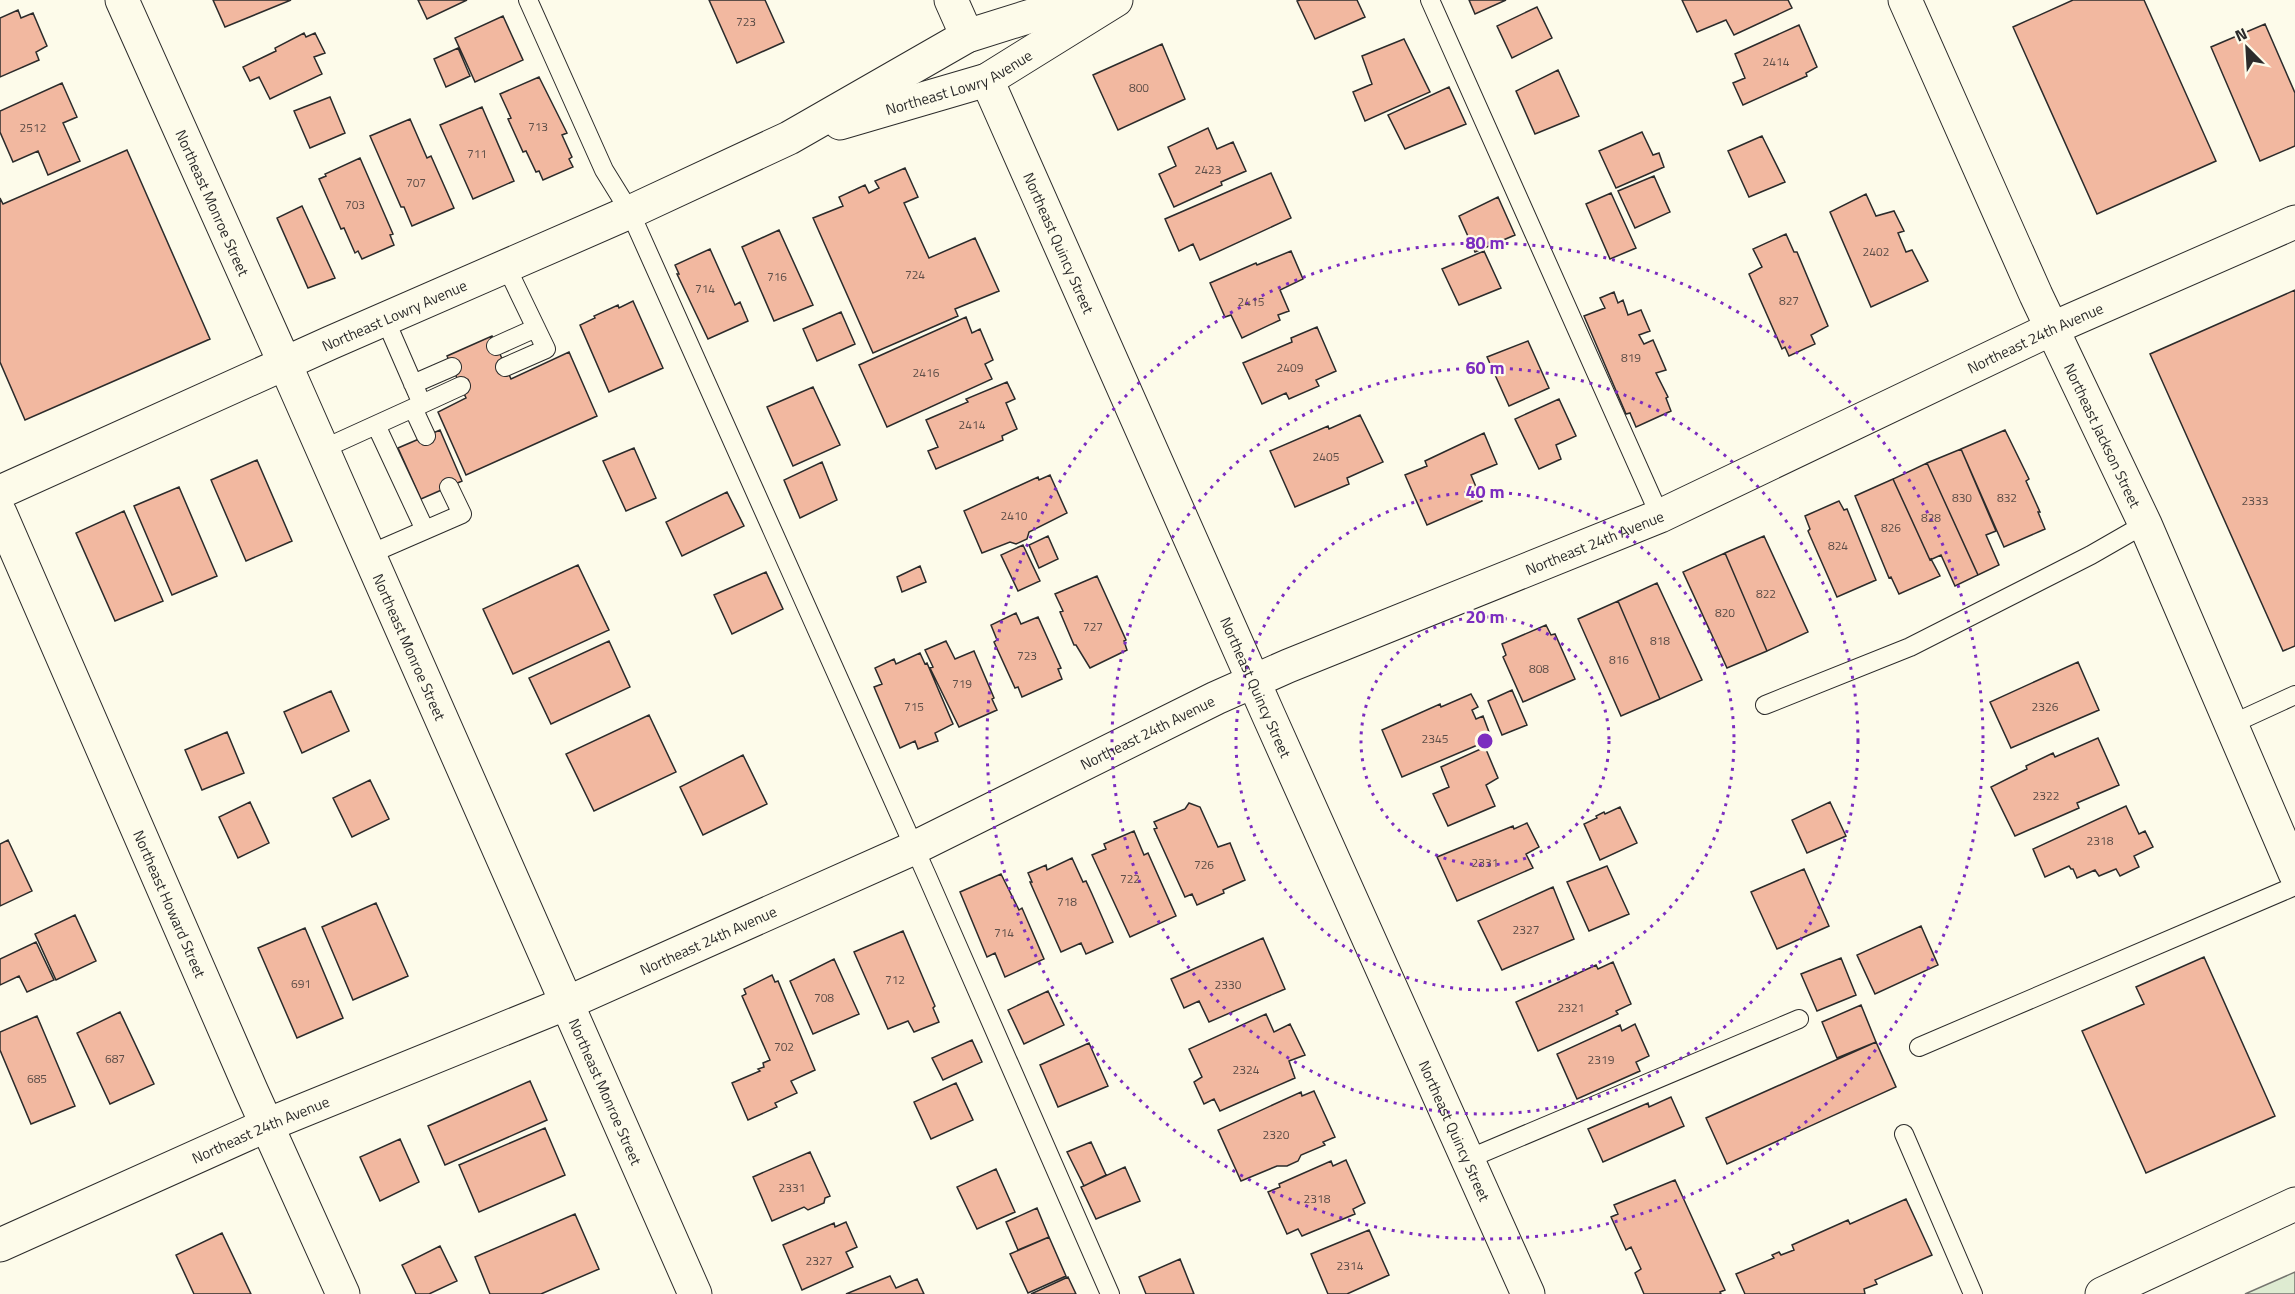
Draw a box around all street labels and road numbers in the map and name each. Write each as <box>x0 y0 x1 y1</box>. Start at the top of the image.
street label: Northeast Lowry Avenue <box>883 43 1036 121</box>
street label: Northeast Monroe Street <box>170 126 256 280</box>
street label: Northeast Quincy Street <box>1018 168 1101 318</box>
street label: Northeast Lowry Avenue <box>318 273 470 357</box>
street label: Northeast 24th Avenue <box>1963 296 2107 379</box>
street label: Northeast Jackson Street <box>2058 359 2147 512</box>
street label: Northeast 24th Avenue <box>1522 504 1667 581</box>
street label: Northeast Monroe Street <box>367 570 452 724</box>
street label: Northeast Quincy Street <box>1215 613 1298 762</box>
street label: Northeast 24th Avenue <box>1076 689 1218 775</box>
street label: Northeast Howard Street <box>128 826 212 982</box>
street label: Northeast 24th Avenue <box>636 899 780 981</box>
street label: Northeast Monroe Street <box>563 1014 648 1169</box>
street label: Northeast Quincy Street <box>1413 1056 1497 1205</box>
street label: Northeast 24th Avenue <box>188 1089 333 1169</box>

